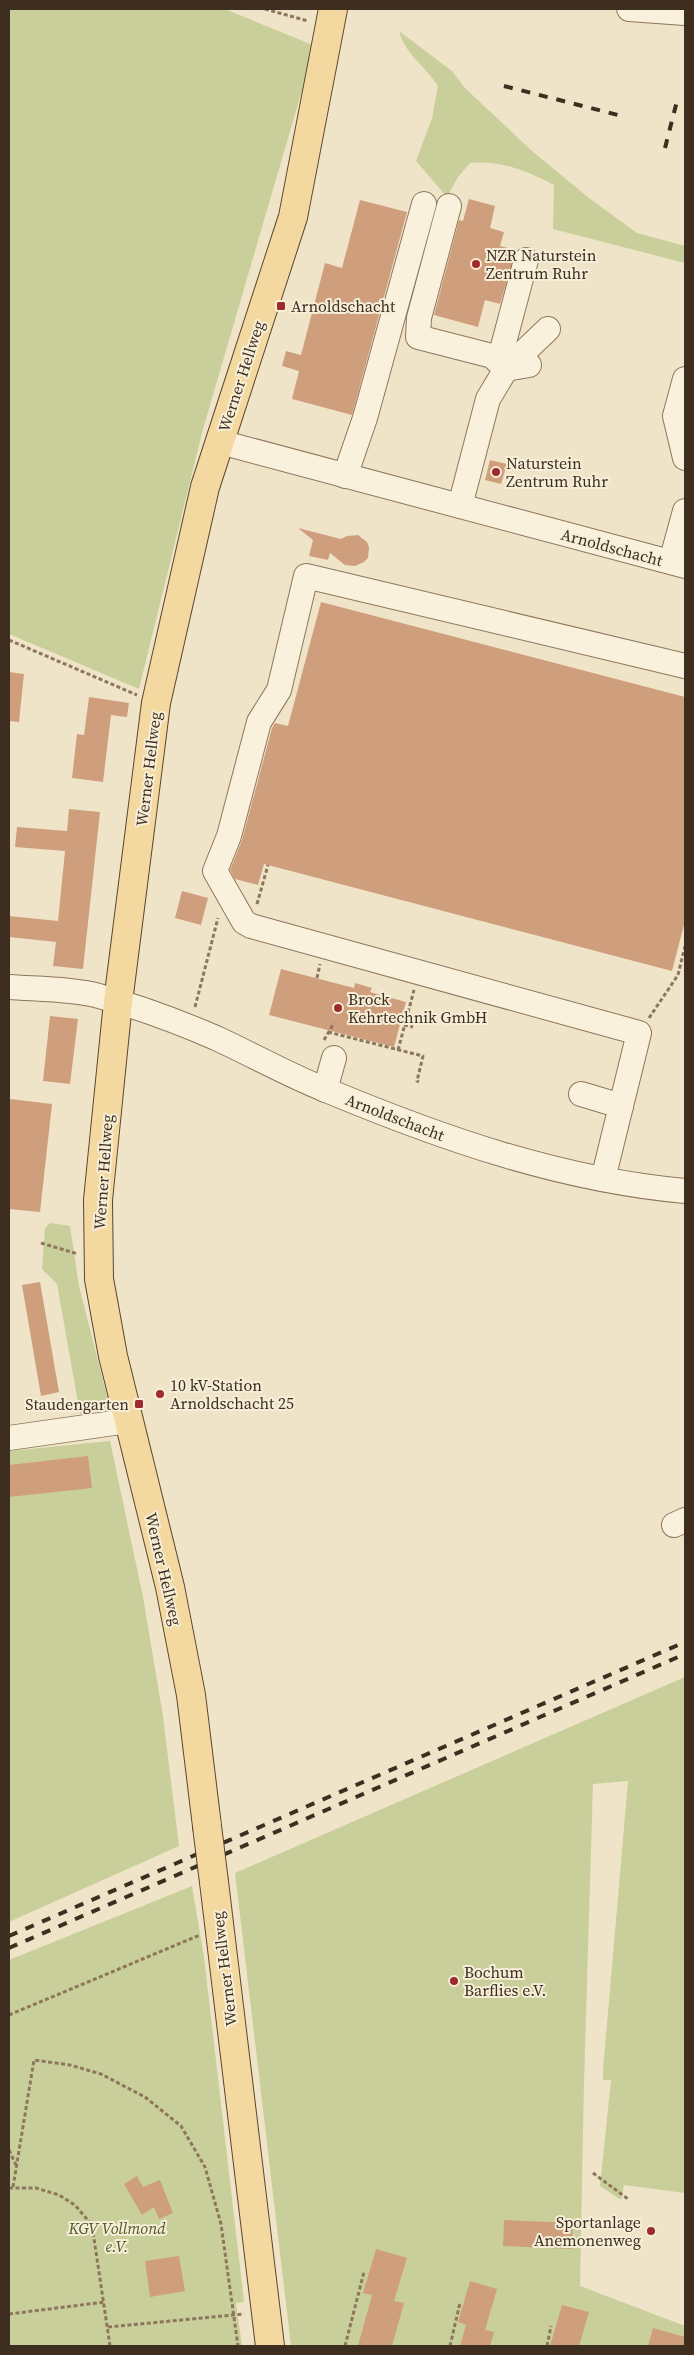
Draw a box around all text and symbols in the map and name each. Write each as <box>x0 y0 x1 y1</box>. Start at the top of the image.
place label: NZR Naturstein Zentrum Ruhr <box>486 244 597 284</box>
marker: NZR Naturstein Zentrum Ruhr <box>470 258 482 270</box>
place label: Arnoldschacht <box>291 295 396 317</box>
marker: Arnoldschacht <box>275 300 287 312</box>
street label: Werner Hellweg <box>213 318 269 434</box>
place label: Naturstein Zentrum Ruhr <box>506 452 608 492</box>
marker: Naturstein Zentrum Ruhr <box>490 466 502 478</box>
street label: Arnoldschacht <box>559 523 666 571</box>
street label: Werner Hellweg <box>130 710 166 828</box>
place label: Brock Kehrtechnik GmbH <box>348 988 487 1028</box>
marker: Brock Kehrtechnik GmbH <box>332 1002 344 1014</box>
street label: Arnoldschacht <box>342 1088 448 1146</box>
street label: Werner Hellweg <box>88 1114 118 1230</box>
place label: 10 kV-Station Arnoldschacht 25 <box>170 1374 294 1414</box>
marker: 10 kV-Station Arnoldschacht 25 <box>154 1388 166 1400</box>
place label: Staudengarten <box>25 1393 129 1415</box>
marker: Staudengarten <box>133 1398 145 1410</box>
street label: Werner Hellweg <box>140 1510 188 1628</box>
street label: Werner Hellweg <box>206 1910 242 2028</box>
place label: Bochum Barflies e.V. <box>464 1961 546 2001</box>
marker: Bochum Barflies e.V. <box>448 1975 460 1987</box>
place label: Sportanlage Anemonenweg <box>534 2211 641 2251</box>
park label: KGV Vollmond e.V. <box>67 2217 166 2257</box>
marker: Sportanlage Anemonenweg <box>645 2225 657 2237</box>

